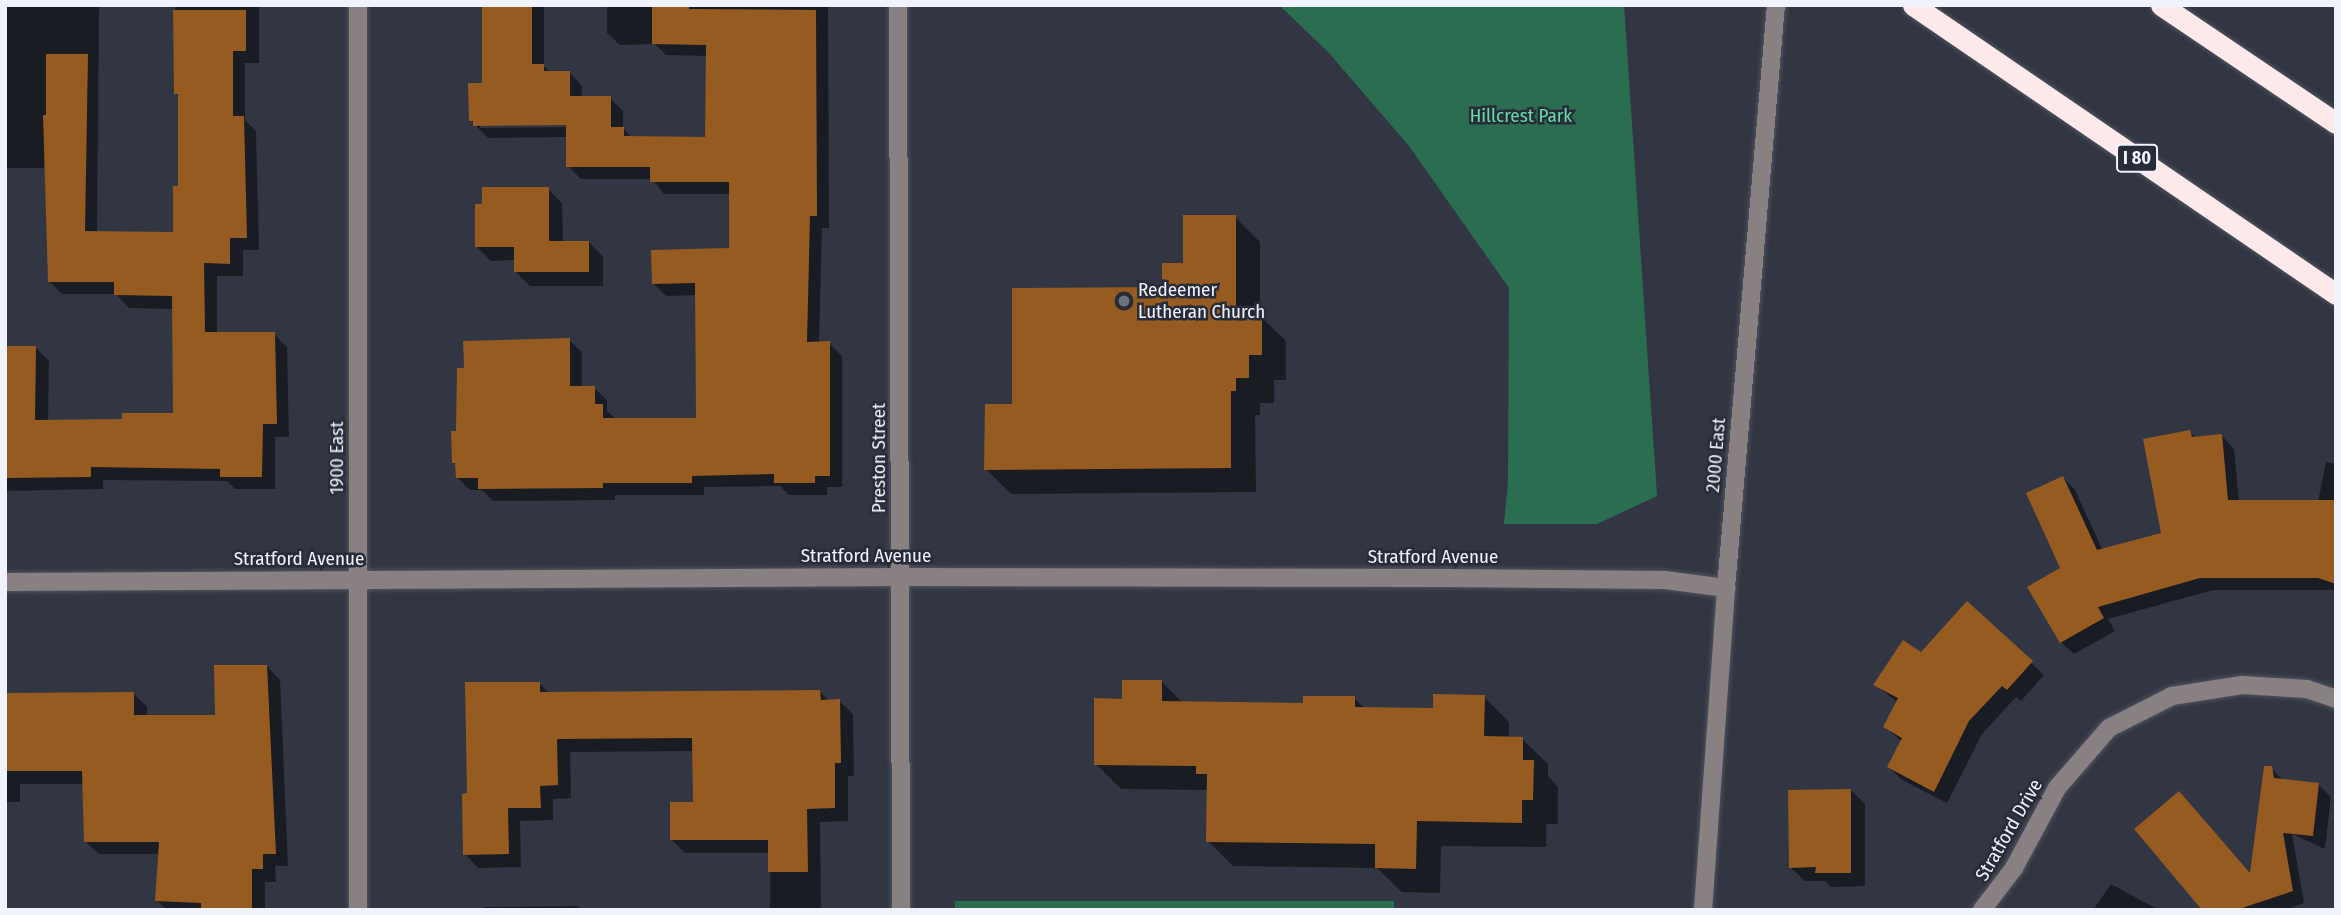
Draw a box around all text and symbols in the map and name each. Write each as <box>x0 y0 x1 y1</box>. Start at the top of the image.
park label: Hillcrest Park <box>1470 105 1572 127</box>
road number: I 80 <box>2116 144 2158 173</box>
place label: Redeemer Lutheran Church <box>1138 279 1265 323</box>
marker: Redeemer Lutheran Church <box>1116 293 1132 309</box>
street label: Preston Street <box>868 403 890 513</box>
street label: 2000 East <box>1701 417 1731 493</box>
street label: 1900 East <box>326 421 348 495</box>
street label: Stratford Avenue <box>801 545 931 567</box>
street label: Stratford Avenue <box>1368 546 1498 568</box>
street label: Stratford Avenue <box>234 548 364 570</box>
street label: Stratford Drive <box>1971 775 2047 885</box>

